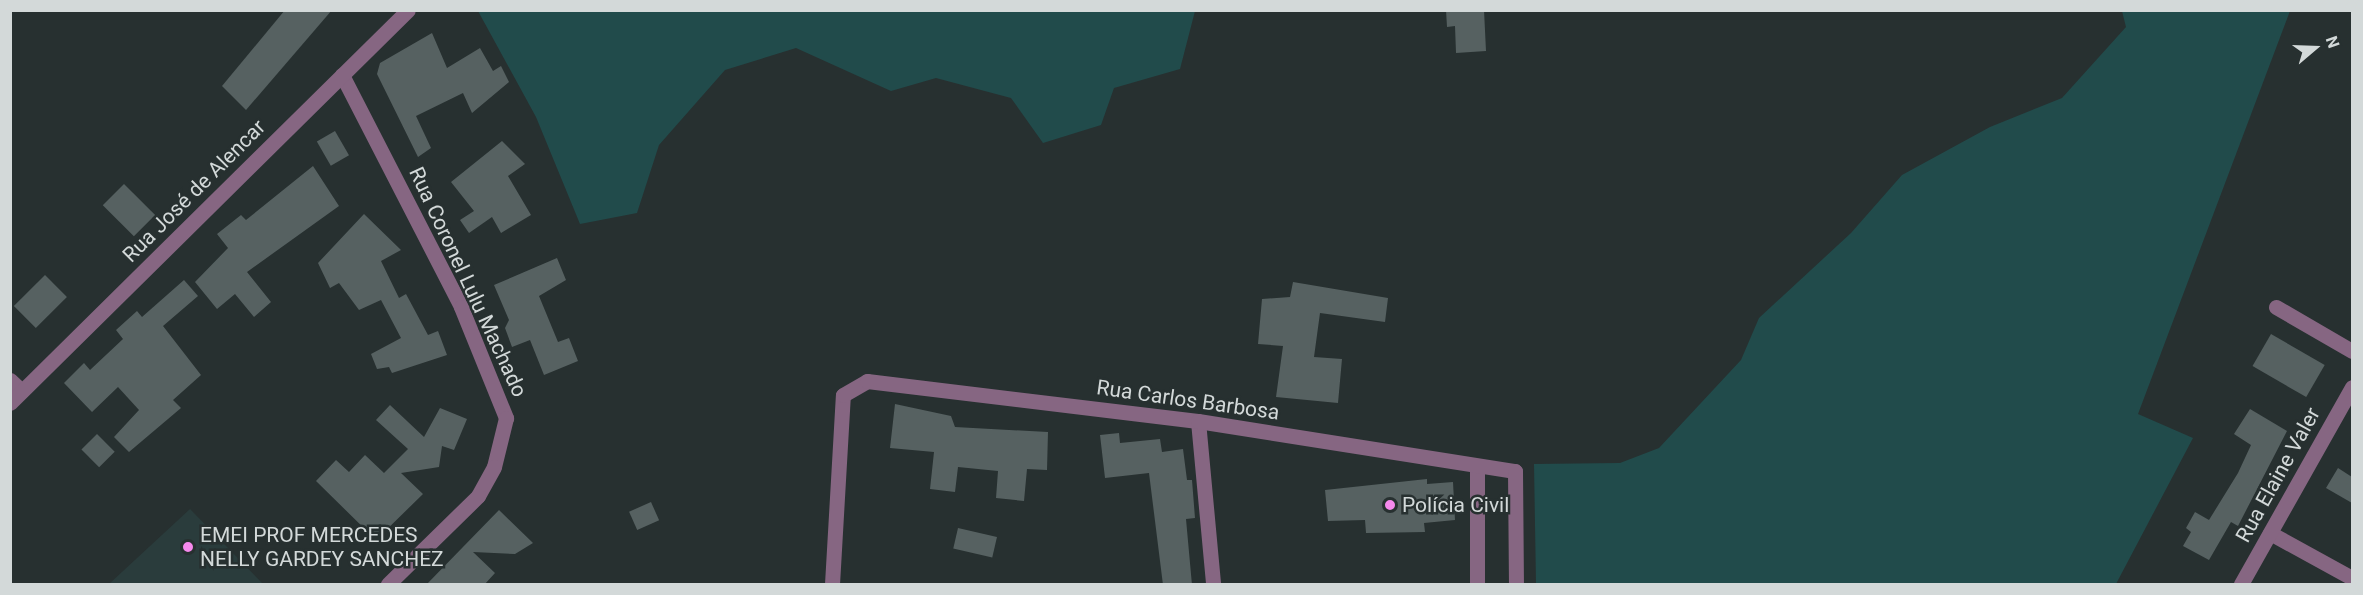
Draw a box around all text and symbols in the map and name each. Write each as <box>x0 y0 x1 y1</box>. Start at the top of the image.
north arrow <box>2285 18 2345 78</box>
text: N <box>2322 34 2343 50</box>
street label: Rua José de Alencar <box>118 115 270 267</box>
street label: Rua Coronel Lulu Machado <box>404 163 532 401</box>
street label: Rua Carlos Barbosa <box>1095 375 1281 425</box>
street label: Rua Elaine Valer <box>2231 403 2325 547</box>
place label: Polícia Civil <box>1402 492 1509 518</box>
marker: Polícia Civil <box>1383 498 1397 512</box>
place label: EMEI PROF MERCEDES NELLY GARDEY SANCHEZ <box>200 522 444 572</box>
marker: EMEI PROF MERCEDES NELLY GARDEY SANCHEZ <box>181 540 195 554</box>

